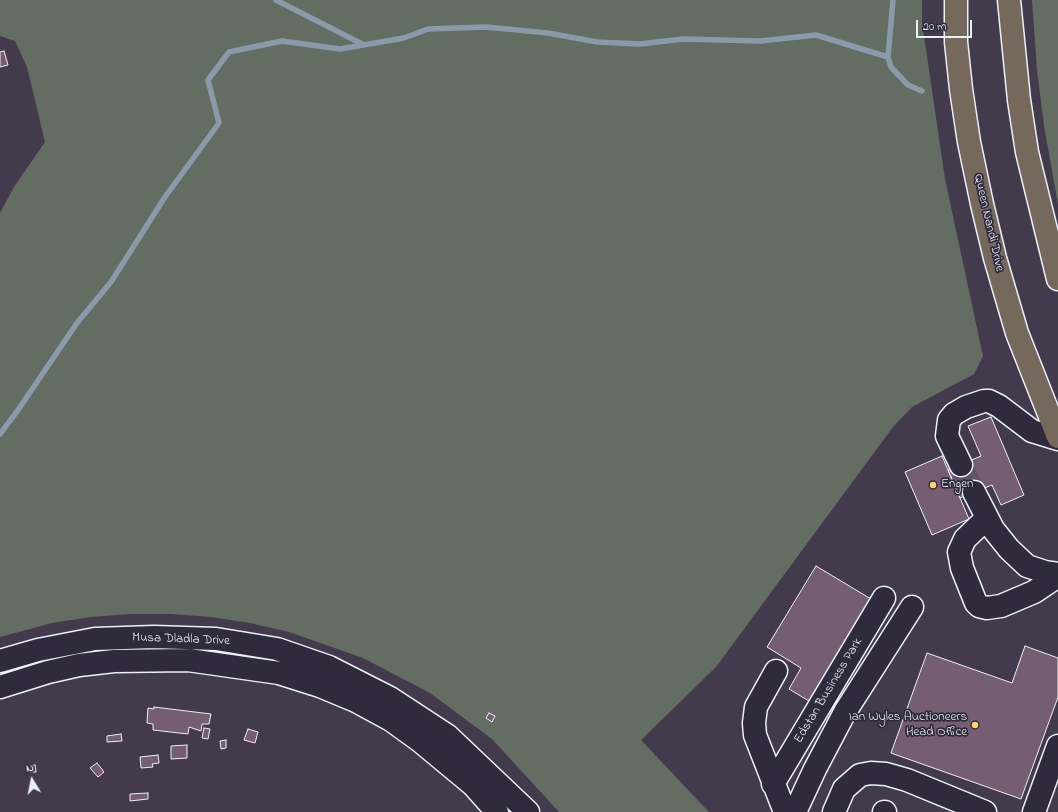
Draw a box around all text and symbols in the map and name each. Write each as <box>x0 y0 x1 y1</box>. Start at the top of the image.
scale bar <box>918 12 974 38</box>
text: 20 m <box>923 18 946 36</box>
street label: Queen Nandi Drive <box>969 173 1007 273</box>
place label: Engen <box>941 477 973 493</box>
marker: Engen <box>928 480 938 490</box>
street label: Musa Dladla Drive <box>132 630 230 650</box>
street label: Edstan Business Park <box>791 635 867 747</box>
place label: Ian Wyles Auctioneers Head Office <box>849 710 967 741</box>
marker: Ian Wyles Auctioneers Head Office <box>970 720 980 730</box>
north arrow <box>12 760 52 800</box>
text: N <box>25 760 35 777</box>

